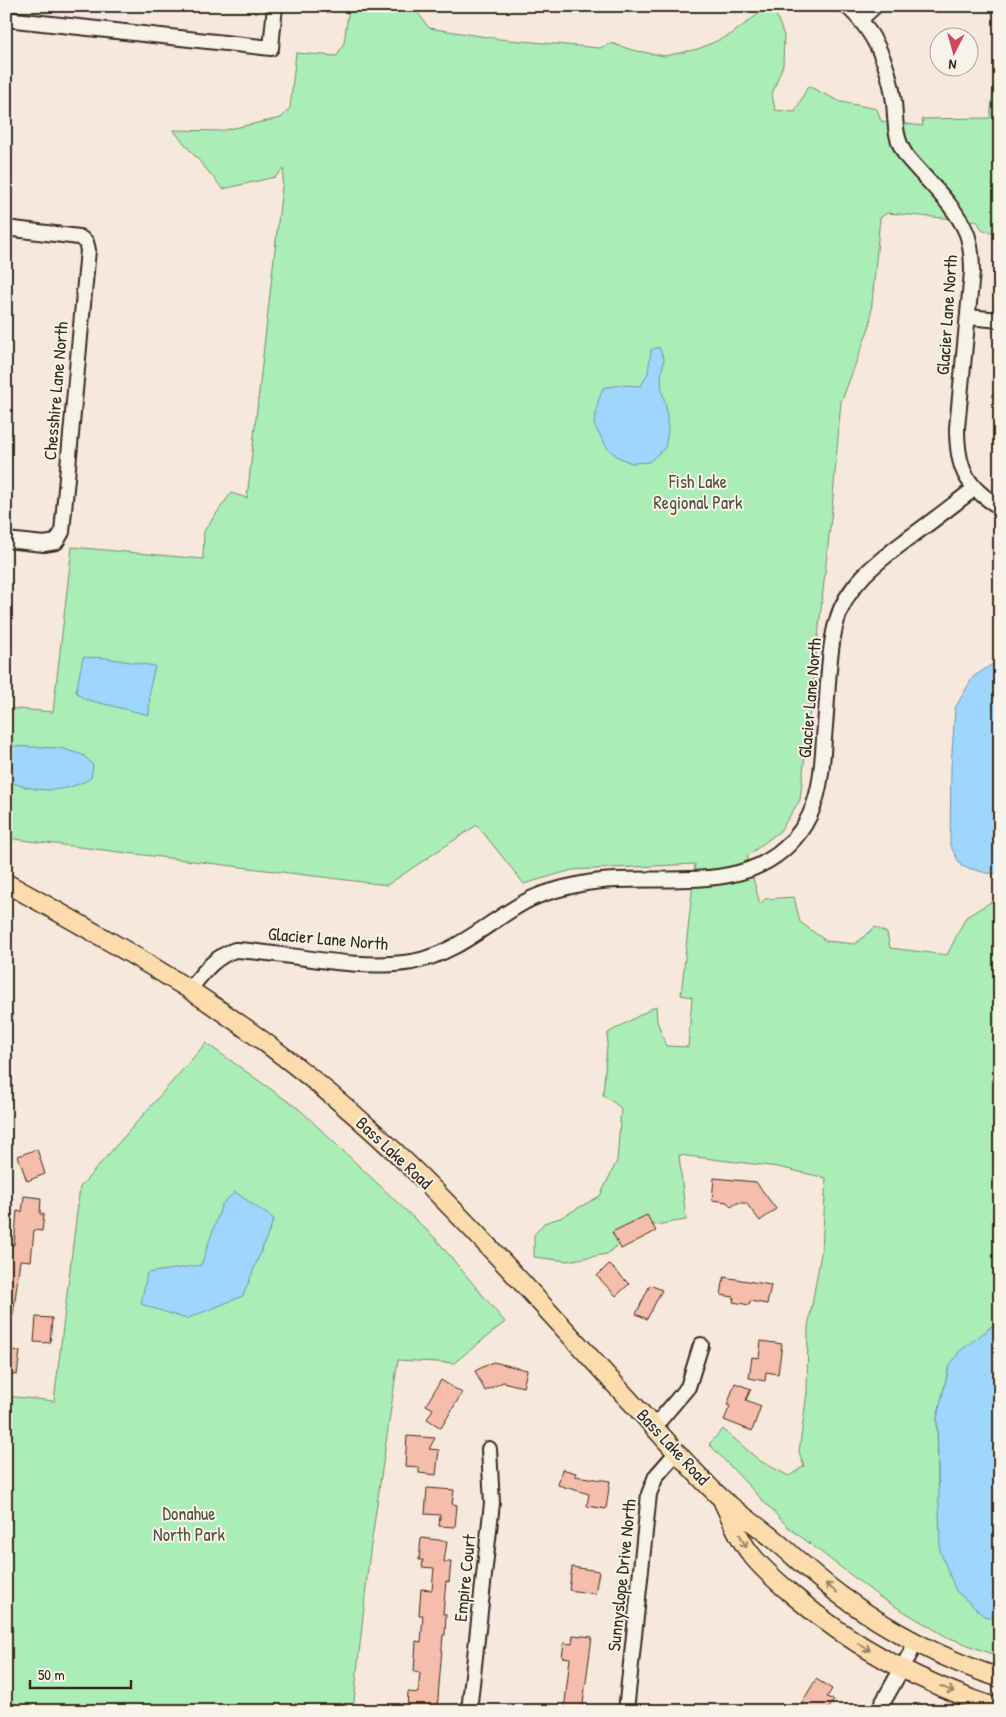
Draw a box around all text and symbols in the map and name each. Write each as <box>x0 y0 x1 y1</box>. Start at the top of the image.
north arrow <box>928 28 978 78</box>
text: N <box>947 56 957 75</box>
street label: Glacier Lane North <box>930 254 963 376</box>
street label: Chesshire Lane North <box>37 320 74 461</box>
park label: Fish Lake Regional Park <box>654 469 743 515</box>
street label: Glacier Lane North <box>792 636 827 759</box>
street label: Glacier Lane North <box>267 921 390 956</box>
street label: Bass Lake Road <box>351 1111 438 1195</box>
street label: Bass Lake Road <box>631 1403 715 1490</box>
street label: Sunnyslope Drive North <box>601 1497 642 1652</box>
park label: Donahue North Park <box>153 1501 225 1547</box>
street label: Empire Court <box>447 1532 482 1623</box>
one-way arrow <box>739 1533 748 1548</box>
one-way arrow <box>825 1582 838 1593</box>
one-way arrow <box>856 1643 870 1653</box>
scale bar <box>30 1657 131 1689</box>
text: 50 m <box>38 1664 65 1685</box>
one-way arrow <box>939 1685 954 1694</box>

